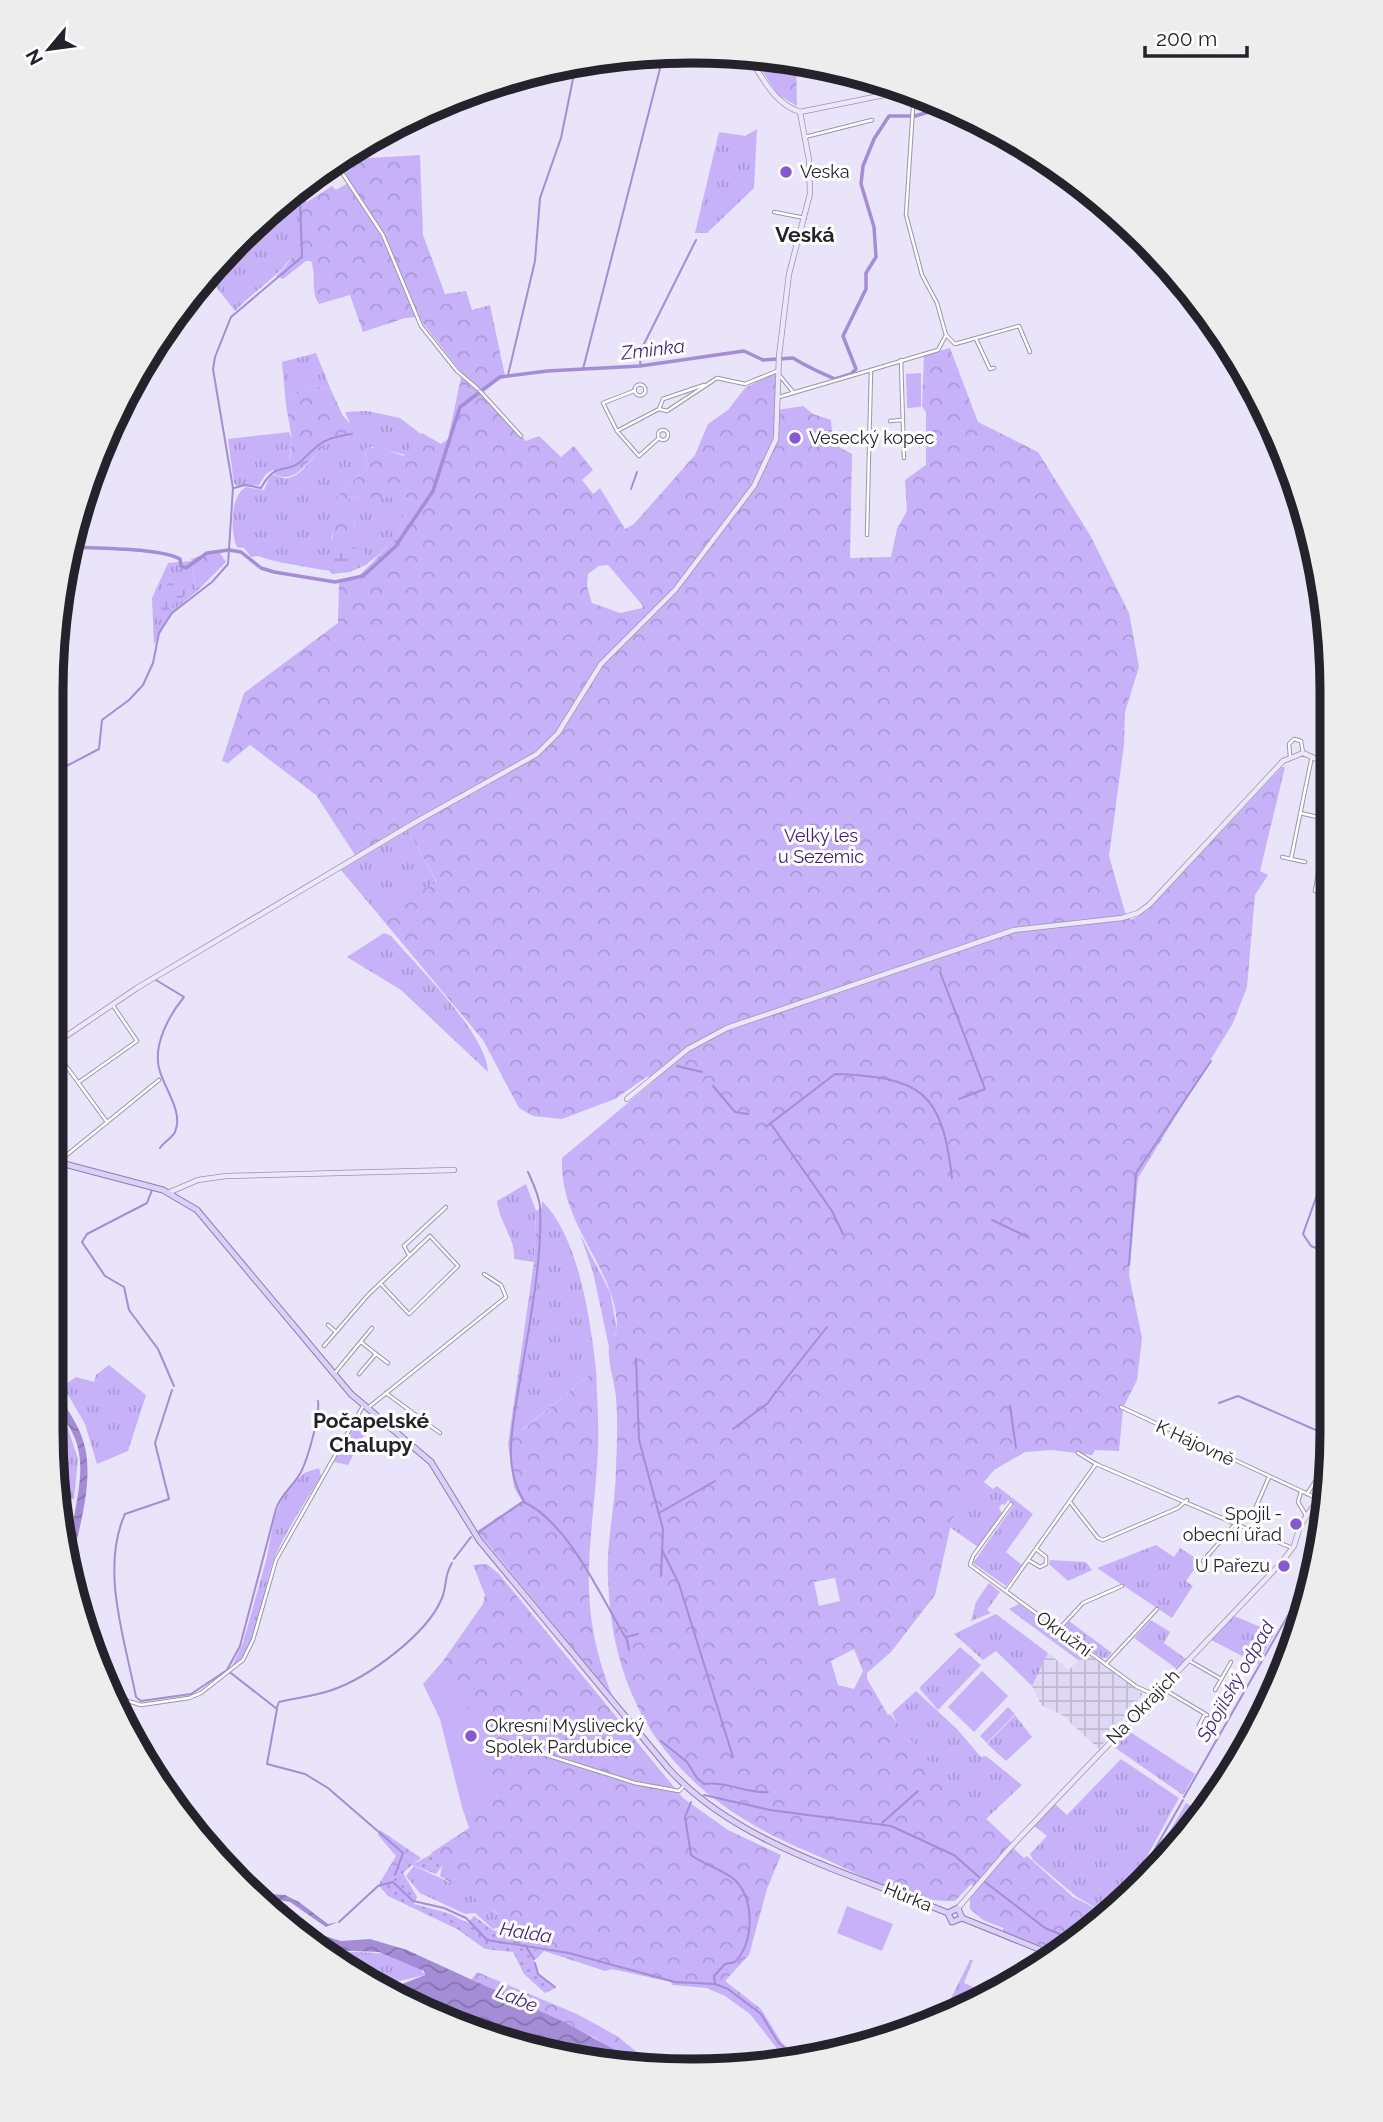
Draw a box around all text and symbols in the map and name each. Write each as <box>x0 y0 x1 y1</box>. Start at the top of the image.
north arrow <box>14 14 84 84</box>
scale bar <box>1145 14 1246 58</box>
text: 200 m <box>1156 26 1217 51</box>
text: N <box>21 46 47 69</box>
place label: Veska <box>800 161 850 182</box>
marker: Veska <box>778 164 794 180</box>
district label: Veská <box>775 222 835 247</box>
water label: Zminka <box>619 334 686 364</box>
place label: Vesecký kopec <box>809 427 935 448</box>
marker: Vesecký kopec <box>787 430 803 446</box>
park label: Velký les u Sezemic <box>778 825 864 867</box>
district label: Počapelské Chalupy <box>313 1408 429 1457</box>
street label: K Hájovně <box>1153 1415 1238 1470</box>
place label: Spojil - obecní úřad <box>1183 1503 1282 1545</box>
marker: Spojil - obecní úřad <box>1288 1516 1304 1532</box>
place label: U Pařezu <box>1195 1555 1270 1576</box>
marker: U Pařezu <box>1276 1558 1292 1574</box>
street label: Okružní <box>1032 1606 1096 1661</box>
water label: Spojilský odpad <box>1191 1616 1279 1746</box>
street label: Na Okrajích <box>1102 1665 1183 1748</box>
place label: Okresní Myslivecký Spolek Pardubice <box>485 1715 644 1757</box>
marker: Okresní Myslivecký Spolek Pardubice <box>463 1728 479 1744</box>
street label: Hůrka <box>881 1878 935 1916</box>
water label: Halda <box>498 1917 554 1947</box>
water label: Labe <box>493 1980 541 2016</box>

